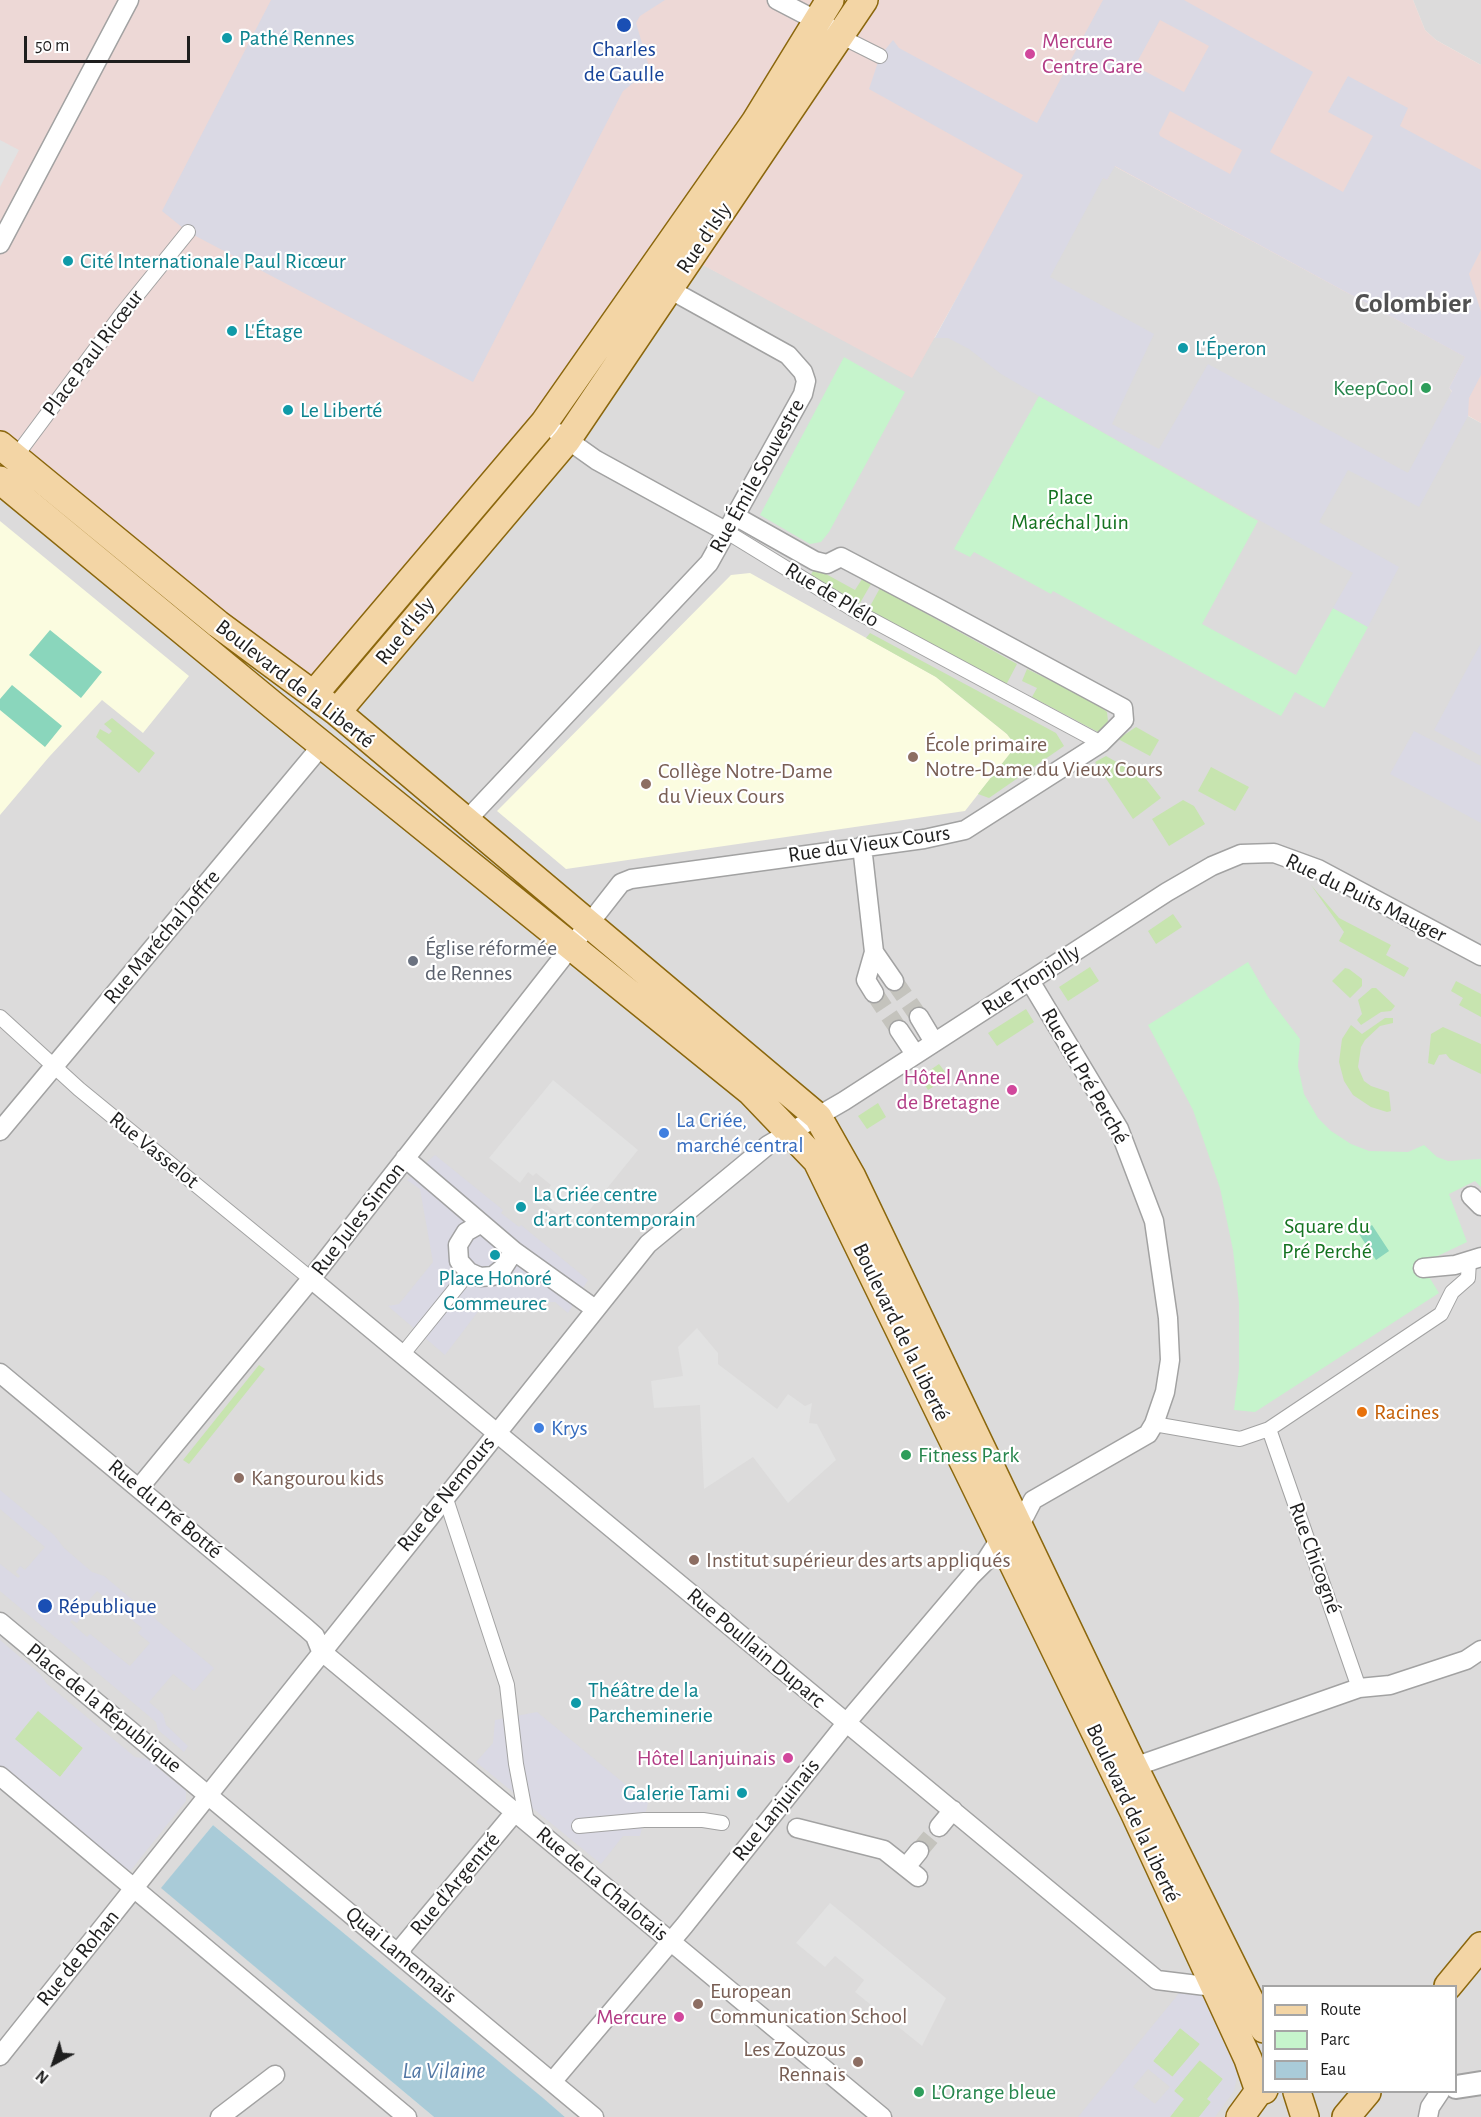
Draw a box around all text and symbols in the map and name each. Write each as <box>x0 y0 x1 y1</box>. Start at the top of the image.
marker: Charles de Gaulle <box>615 16 633 34</box>
scale bar <box>27 24 194 62</box>
place label: Pathé Rennes <box>239 25 355 51</box>
place label: Mercure Centre Gare <box>1042 28 1143 80</box>
marker: Pathé Rennes <box>220 31 234 45</box>
place label: Charles de Gaulle <box>584 36 664 88</box>
text: 50 m <box>35 37 69 55</box>
marker: Mercure Centre Gare <box>1023 47 1037 61</box>
street label: Rue d'Isly <box>671 197 737 279</box>
place label: Cité Internationale Paul Ricœur <box>80 248 346 274</box>
marker: Cité Internationale Paul Ricœur <box>61 254 75 268</box>
street label: Place Paul Ricœur <box>37 284 149 422</box>
district label: Colombier <box>1355 287 1471 321</box>
place label: L'Étage <box>244 318 303 344</box>
marker: L'Étage <box>225 324 239 338</box>
place label: L'Éperon <box>1195 335 1267 361</box>
marker: L'Éperon <box>1176 341 1190 355</box>
place label: KeepCool <box>1333 375 1414 401</box>
marker: KeepCool <box>1419 381 1433 395</box>
street label: Rue Émile Souvestre <box>704 394 810 558</box>
place label: Le Liberté <box>300 397 382 423</box>
marker: Le Liberté <box>281 403 295 417</box>
park label: Place Maréchal Juin <box>1011 484 1129 536</box>
street label: Rue de Plélo <box>780 557 884 633</box>
street label: Rue d'Isly <box>370 592 440 670</box>
street label: Boulevard de la Liberté <box>210 614 380 754</box>
place label: École primaire Notre-Dame du Vieux Cours <box>925 731 1163 782</box>
marker: École primaire Notre-Dame du Vieux Cours <box>906 750 920 764</box>
place label: Collège Notre-Dame du Vieux Cours <box>658 758 833 810</box>
marker: Collège Notre-Dame du Vieux Cours <box>639 777 653 791</box>
street label: Rue du Vieux Cours <box>786 820 952 868</box>
street label: Rue du Puits Mauger <box>1281 848 1451 948</box>
street label: Rue Maréchal Joffre <box>98 864 226 1010</box>
place label: Église réformée de Rennes <box>425 935 557 986</box>
street label: Rue Tronjolly <box>977 938 1085 1022</box>
marker: Église réformée de Rennes <box>406 954 420 968</box>
street label: Rue du Pré Perché <box>1035 1003 1135 1149</box>
place label: Hôtel Anne de Bretagne <box>897 1064 1000 1116</box>
marker: Hôtel Anne de Bretagne <box>1005 1083 1019 1097</box>
street label: Rue Vasselot <box>104 1106 204 1194</box>
place label: La Criée, marché central <box>676 1107 804 1158</box>
marker: La Criée, marché central <box>657 1126 671 1140</box>
street label: Rue Jules Simon <box>305 1157 411 1281</box>
place label: La Criée centre d'art contemporain <box>533 1181 696 1232</box>
marker: La Criée centre d'art contemporain <box>514 1200 528 1214</box>
park label: Square du Pré Perché <box>1282 1213 1372 1264</box>
street label: Boulevard de la Liberté <box>847 1239 955 1425</box>
marker: Place Honoré Commeurec <box>488 1248 502 1262</box>
place label: Place Honoré Commeurec <box>438 1265 552 1316</box>
place label: Racines <box>1374 1399 1439 1425</box>
marker: Racines <box>1355 1405 1369 1419</box>
place label: Krys <box>551 1415 588 1441</box>
marker: Krys <box>532 1421 546 1435</box>
street label: Rue de Nemours <box>391 1431 501 1557</box>
place label: Fitness Park <box>918 1442 1019 1468</box>
marker: Fitness Park <box>899 1448 913 1462</box>
street label: Rue du Pré Botté <box>102 1453 228 1565</box>
place label: Kangourou kids <box>251 1465 384 1491</box>
marker: Kangourou kids <box>232 1471 246 1485</box>
street label: Rue Chicogné <box>1283 1499 1347 1617</box>
place label: Institut supérieur des arts appliqués <box>706 1547 1011 1573</box>
marker: Institut supérieur des arts appliqués <box>687 1553 701 1567</box>
street label: Rue Poullain Duparc <box>681 1582 831 1714</box>
place label: République <box>58 1593 157 1619</box>
marker: République <box>36 1597 54 1615</box>
street label: Place de la République <box>21 1637 187 1779</box>
place label: Théâtre de la Parcheminerie <box>588 1677 713 1729</box>
marker: Théâtre de la Parcheminerie <box>569 1696 583 1710</box>
street label: Boulevard de la Liberté <box>1080 1719 1186 1907</box>
place label: Hôtel Lanjuinais <box>637 1745 776 1771</box>
marker: Hôtel Lanjuinais <box>781 1751 795 1765</box>
street label: Rue Lanjuinais <box>727 1753 825 1867</box>
place label: Galerie Tami <box>623 1780 730 1806</box>
marker: Galerie Tami <box>735 1786 749 1800</box>
street label: Rue de La Chalotais <box>530 1821 674 1947</box>
street label: Rue d'Argentré <box>404 1827 506 1941</box>
street label: Quai Lamennais <box>340 1901 462 2009</box>
street label: Rue de Rohan <box>31 1904 125 2012</box>
place label: European Communication School <box>710 1978 907 2030</box>
legend <box>1262 1985 1457 2093</box>
marker: European Communication School <box>691 1997 705 2011</box>
text: Route <box>1320 2001 1361 2019</box>
place label: Mercure <box>596 2004 667 2030</box>
marker: Mercure <box>672 2010 686 2024</box>
text: Parc <box>1320 2031 1350 2049</box>
north arrow <box>24 2033 84 2093</box>
place label: Les Zouzous Rennais <box>743 2036 846 2088</box>
marker: Les Zouzous Rennais <box>851 2055 865 2069</box>
water label: La Vilaine <box>402 2057 486 2085</box>
text: Eau <box>1320 2061 1346 2079</box>
text: N <box>33 2067 52 2086</box>
place label: L’Orange bleue <box>931 2079 1056 2105</box>
marker: L’Orange bleue <box>912 2085 926 2099</box>

